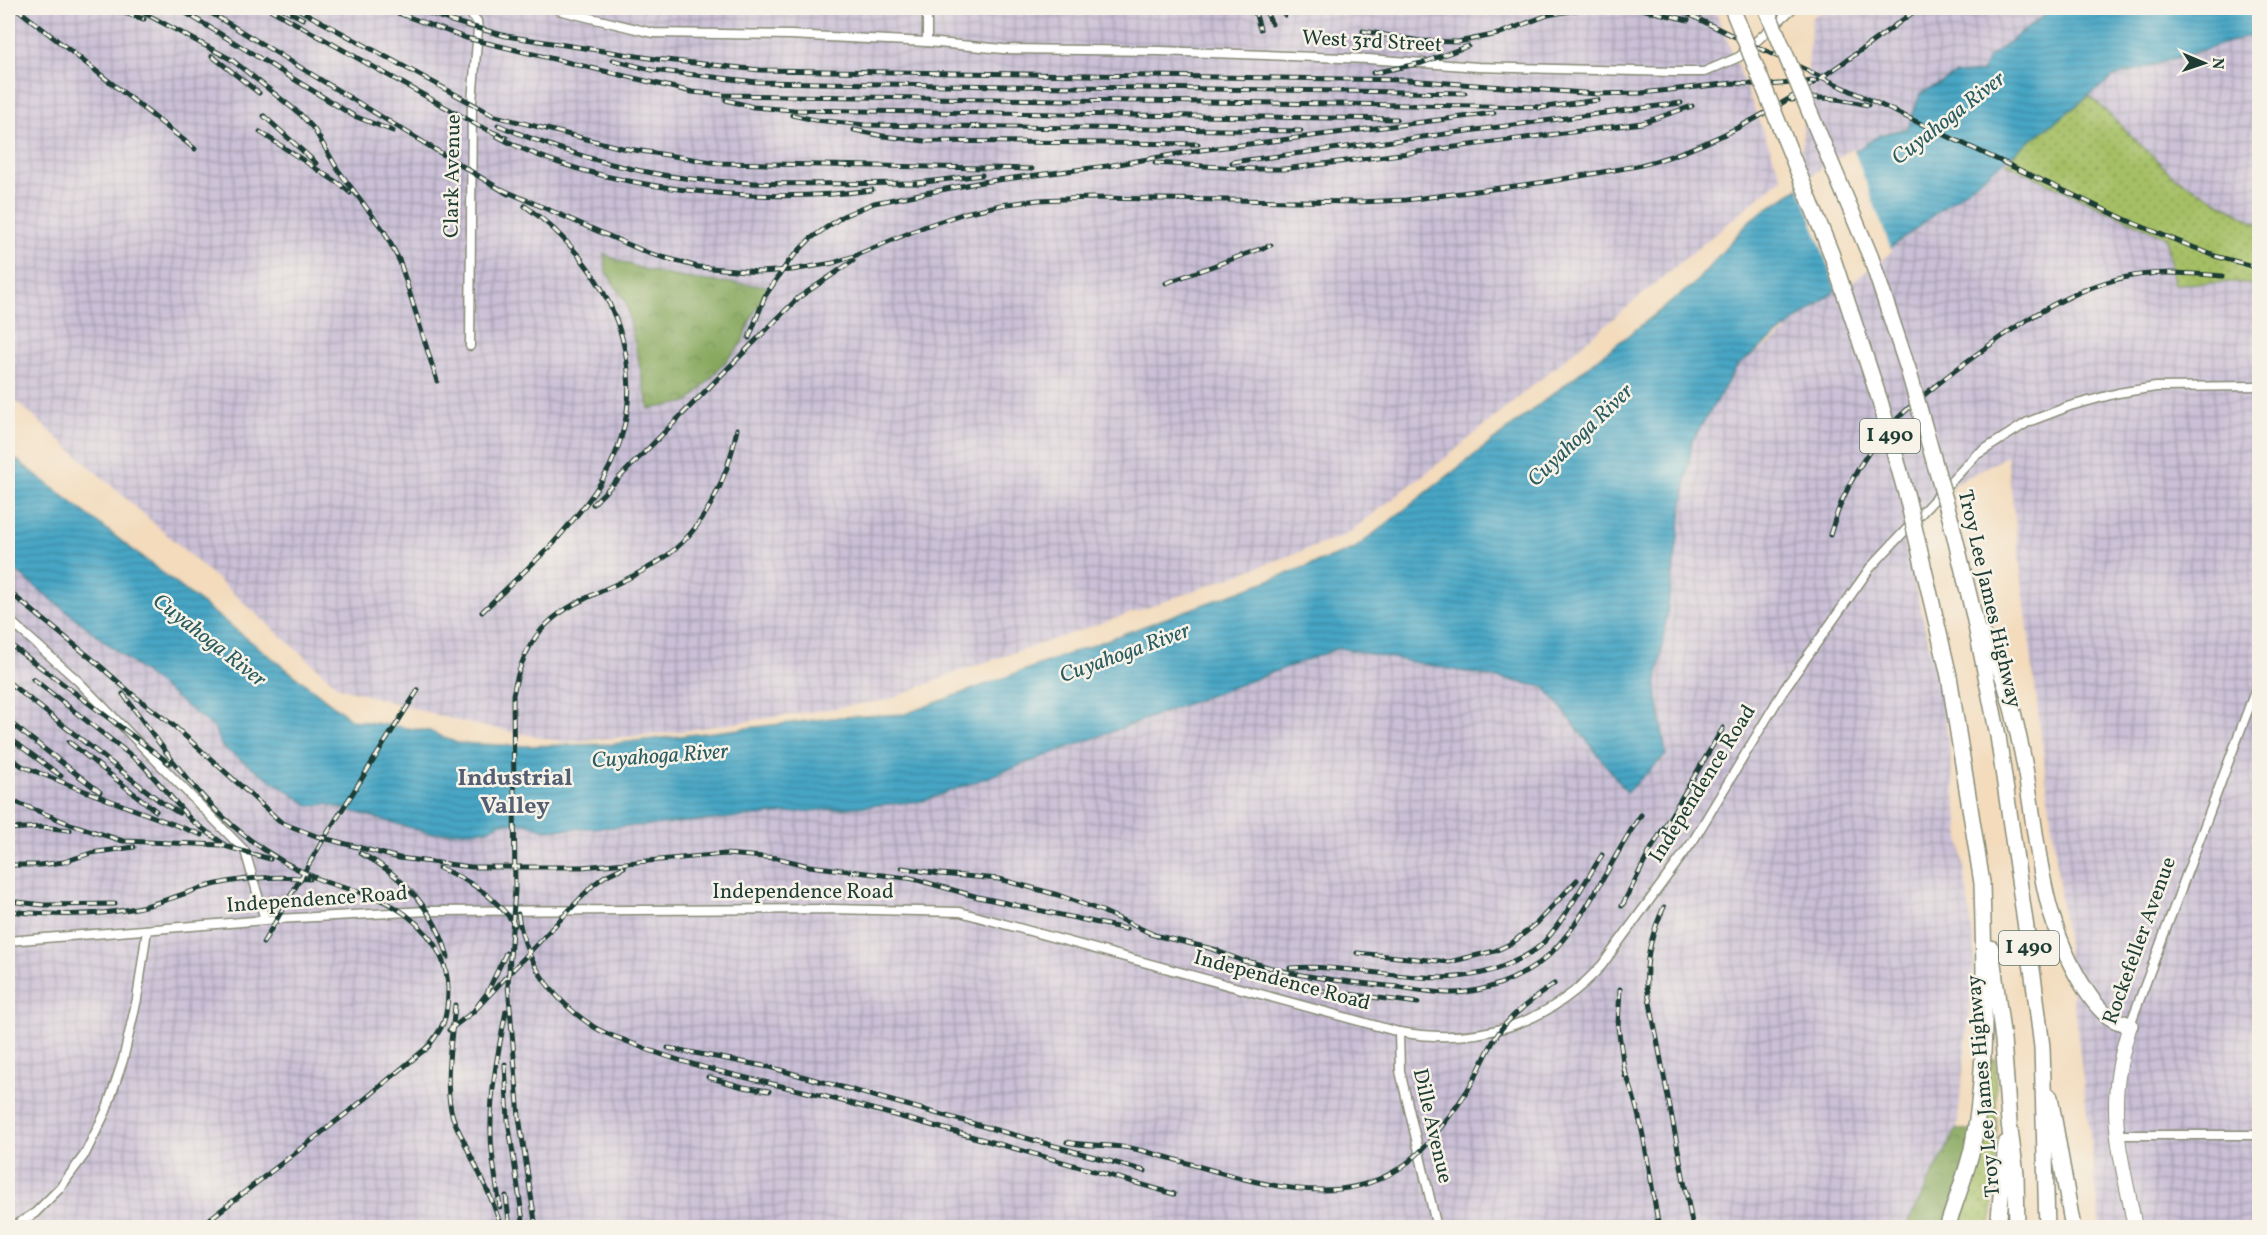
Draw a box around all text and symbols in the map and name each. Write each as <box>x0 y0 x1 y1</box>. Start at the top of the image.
street label: West 3rd Street <box>1301 24 1443 60</box>
north arrow <box>2174 33 2234 93</box>
text: N <box>2206 57 2228 70</box>
water label: Cuyahoga River <box>1885 64 2013 173</box>
street label: Clark Avenue <box>437 114 469 238</box>
water label: Cuyahoga River <box>1521 377 1642 495</box>
road number: I 490 <box>1860 419 1920 453</box>
street label: Troy Lee James Highway <box>1950 487 2028 712</box>
water label: Cuyahoga River <box>145 587 273 696</box>
water label: Cuyahoga River <box>1055 616 1195 692</box>
street label: Independence Road <box>1643 699 1763 869</box>
water label: Cuyahoga River <box>591 737 730 777</box>
district label: Industrial Valley <box>458 762 572 824</box>
street label: Rockefeller Avenue <box>2096 853 2184 1029</box>
street label: Independence Road <box>712 878 894 907</box>
street label: Independence Road <box>225 879 409 921</box>
road number: I 490 <box>1999 931 2059 965</box>
street label: Independence Road <box>1191 943 1373 1019</box>
street label: Troy Lee James Highway <box>1960 973 2008 1198</box>
street label: Dille Avenue <box>1405 1066 1459 1186</box>

